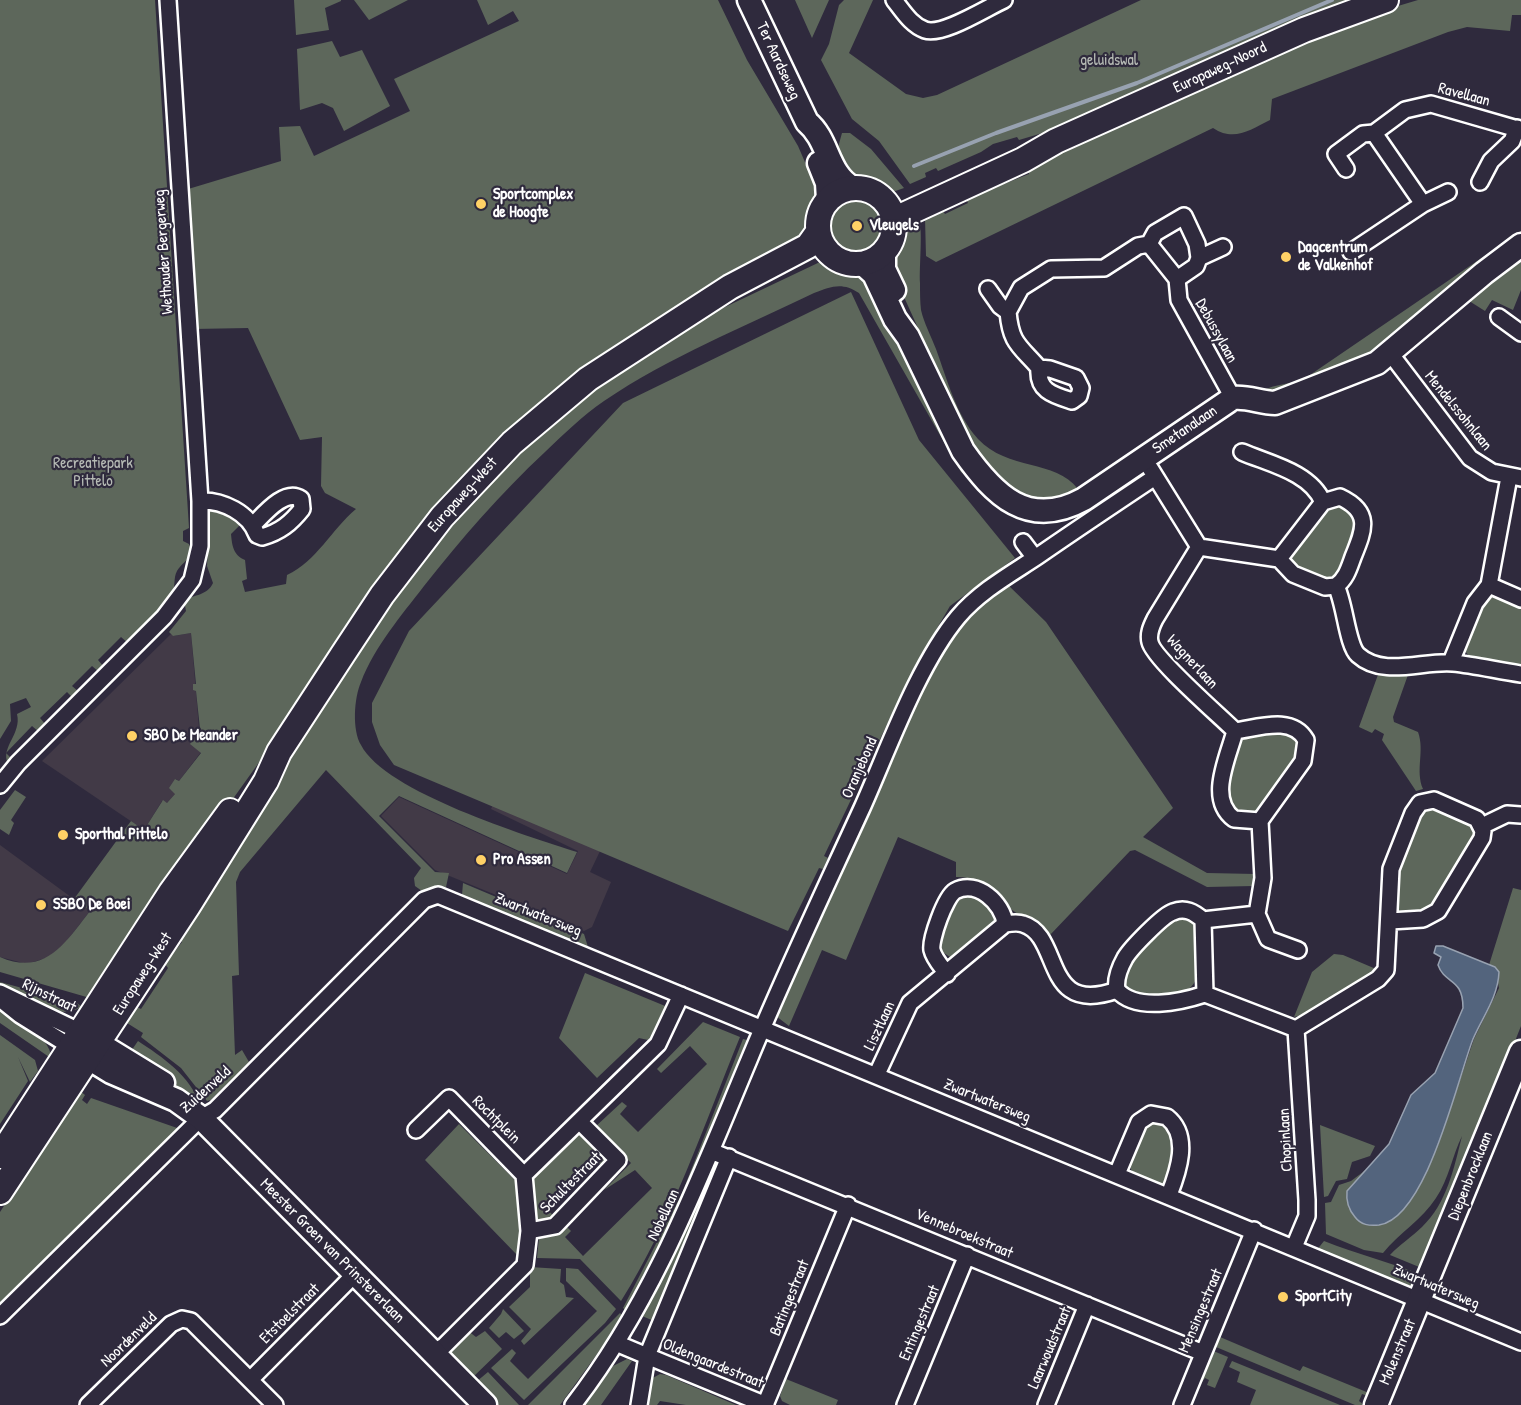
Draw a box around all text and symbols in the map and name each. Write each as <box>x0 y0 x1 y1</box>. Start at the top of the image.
street label: Ter Aardseweg <box>752 19 804 103</box>
street label: Europaweg-Noord <box>1170 38 1270 98</box>
park label: geluidswal <box>1080 51 1138 71</box>
street label: Ravellaan <box>1436 79 1492 111</box>
place label: Sportcomplex de Hoogte <box>493 185 573 223</box>
street label: Wethouder Bergerweg <box>150 189 178 315</box>
marker: Sportcomplex de Hoogte <box>474 197 488 211</box>
place label: Vleugels <box>869 216 919 236</box>
marker: Vleugels <box>850 219 864 233</box>
place label: Dagcentrum de Valkenhof <box>1298 238 1373 276</box>
marker: Dagcentrum de Valkenhof <box>1279 250 1293 264</box>
street label: Debussylaan <box>1191 296 1241 366</box>
street label: Mendelssohnlaan <box>1420 367 1496 455</box>
street label: Smetanalaan <box>1149 401 1221 459</box>
street label: Europaweg-West <box>424 453 502 537</box>
park label: Recreatiepark Pittelo <box>53 454 133 492</box>
street label: Wagnerlaan <box>1162 631 1222 693</box>
place label: SBO De Meander <box>144 726 238 746</box>
marker: SBO De Meander <box>125 729 139 743</box>
street label: Oranjebond <box>838 734 882 802</box>
place label: Sporthal Pittelo <box>75 825 168 845</box>
marker: Sporthal Pittelo <box>56 828 70 842</box>
place label: Pro Assen <box>493 850 551 870</box>
marker: Pro Assen <box>474 853 488 867</box>
street label: Zwartwatersweg <box>492 889 584 941</box>
place label: SSBO De Boei <box>53 895 131 915</box>
marker: SSBO De Boei <box>34 898 48 912</box>
street label: Europaweg-West <box>109 929 177 1019</box>
street label: Rijnstraat <box>19 975 79 1017</box>
street label: Lisztlaan <box>860 998 900 1054</box>
street label: Zuidenveld <box>177 1062 235 1118</box>
street label: Zwartwatersweg <box>941 1075 1033 1127</box>
street label: Rochtplein <box>468 1092 524 1148</box>
street label: Chopinlaan <box>1275 1108 1297 1172</box>
street label: Diepenbrocklaan <box>1444 1129 1498 1223</box>
street label: Schultestraat <box>536 1148 606 1218</box>
street label: Meester Groen van Prinstererlaan <box>256 1175 408 1327</box>
street label: Nobellaan <box>644 1186 684 1244</box>
street label: Vennebroekstraat <box>912 1205 1016 1263</box>
street label: Batingestraat <box>766 1257 814 1339</box>
street label: Zwartwatersweg <box>1390 1260 1482 1314</box>
street label: Mensingestraat <box>1175 1266 1227 1356</box>
street label: Etstoelstraat <box>256 1280 324 1348</box>
street label: Entingestraat <box>896 1282 944 1364</box>
place label: SportCity <box>1295 1287 1352 1307</box>
marker: SportCity <box>1276 1290 1290 1304</box>
street label: Laarwoudstraat <box>1024 1304 1076 1392</box>
street label: Noordenveld <box>97 1309 161 1371</box>
street label: Molenstraat <box>1376 1316 1420 1388</box>
street label: Oldengaardestraat <box>660 1335 766 1393</box>

